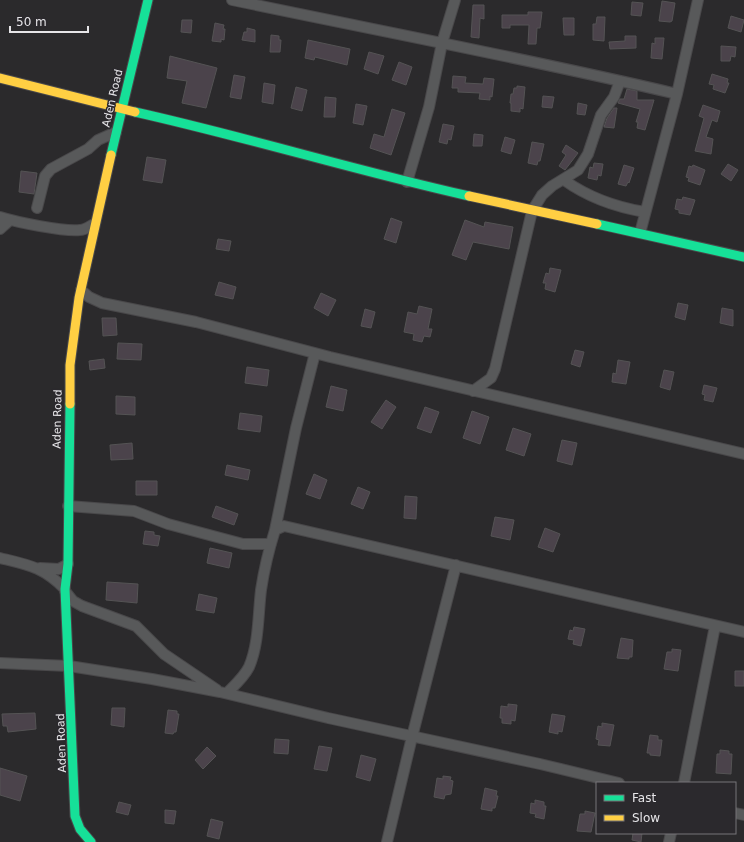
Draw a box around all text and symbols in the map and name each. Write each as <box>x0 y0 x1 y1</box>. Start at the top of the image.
scale bar <box>10 8 88 34</box>
text: 50 m <box>16 15 47 29</box>
street label: Aden Road <box>100 68 125 128</box>
street label: Aden Road <box>50 389 65 449</box>
street label: Aden Road <box>54 713 69 773</box>
legend <box>596 782 736 834</box>
text: Fast <box>632 791 656 805</box>
text: Slow <box>632 811 660 825</box>

